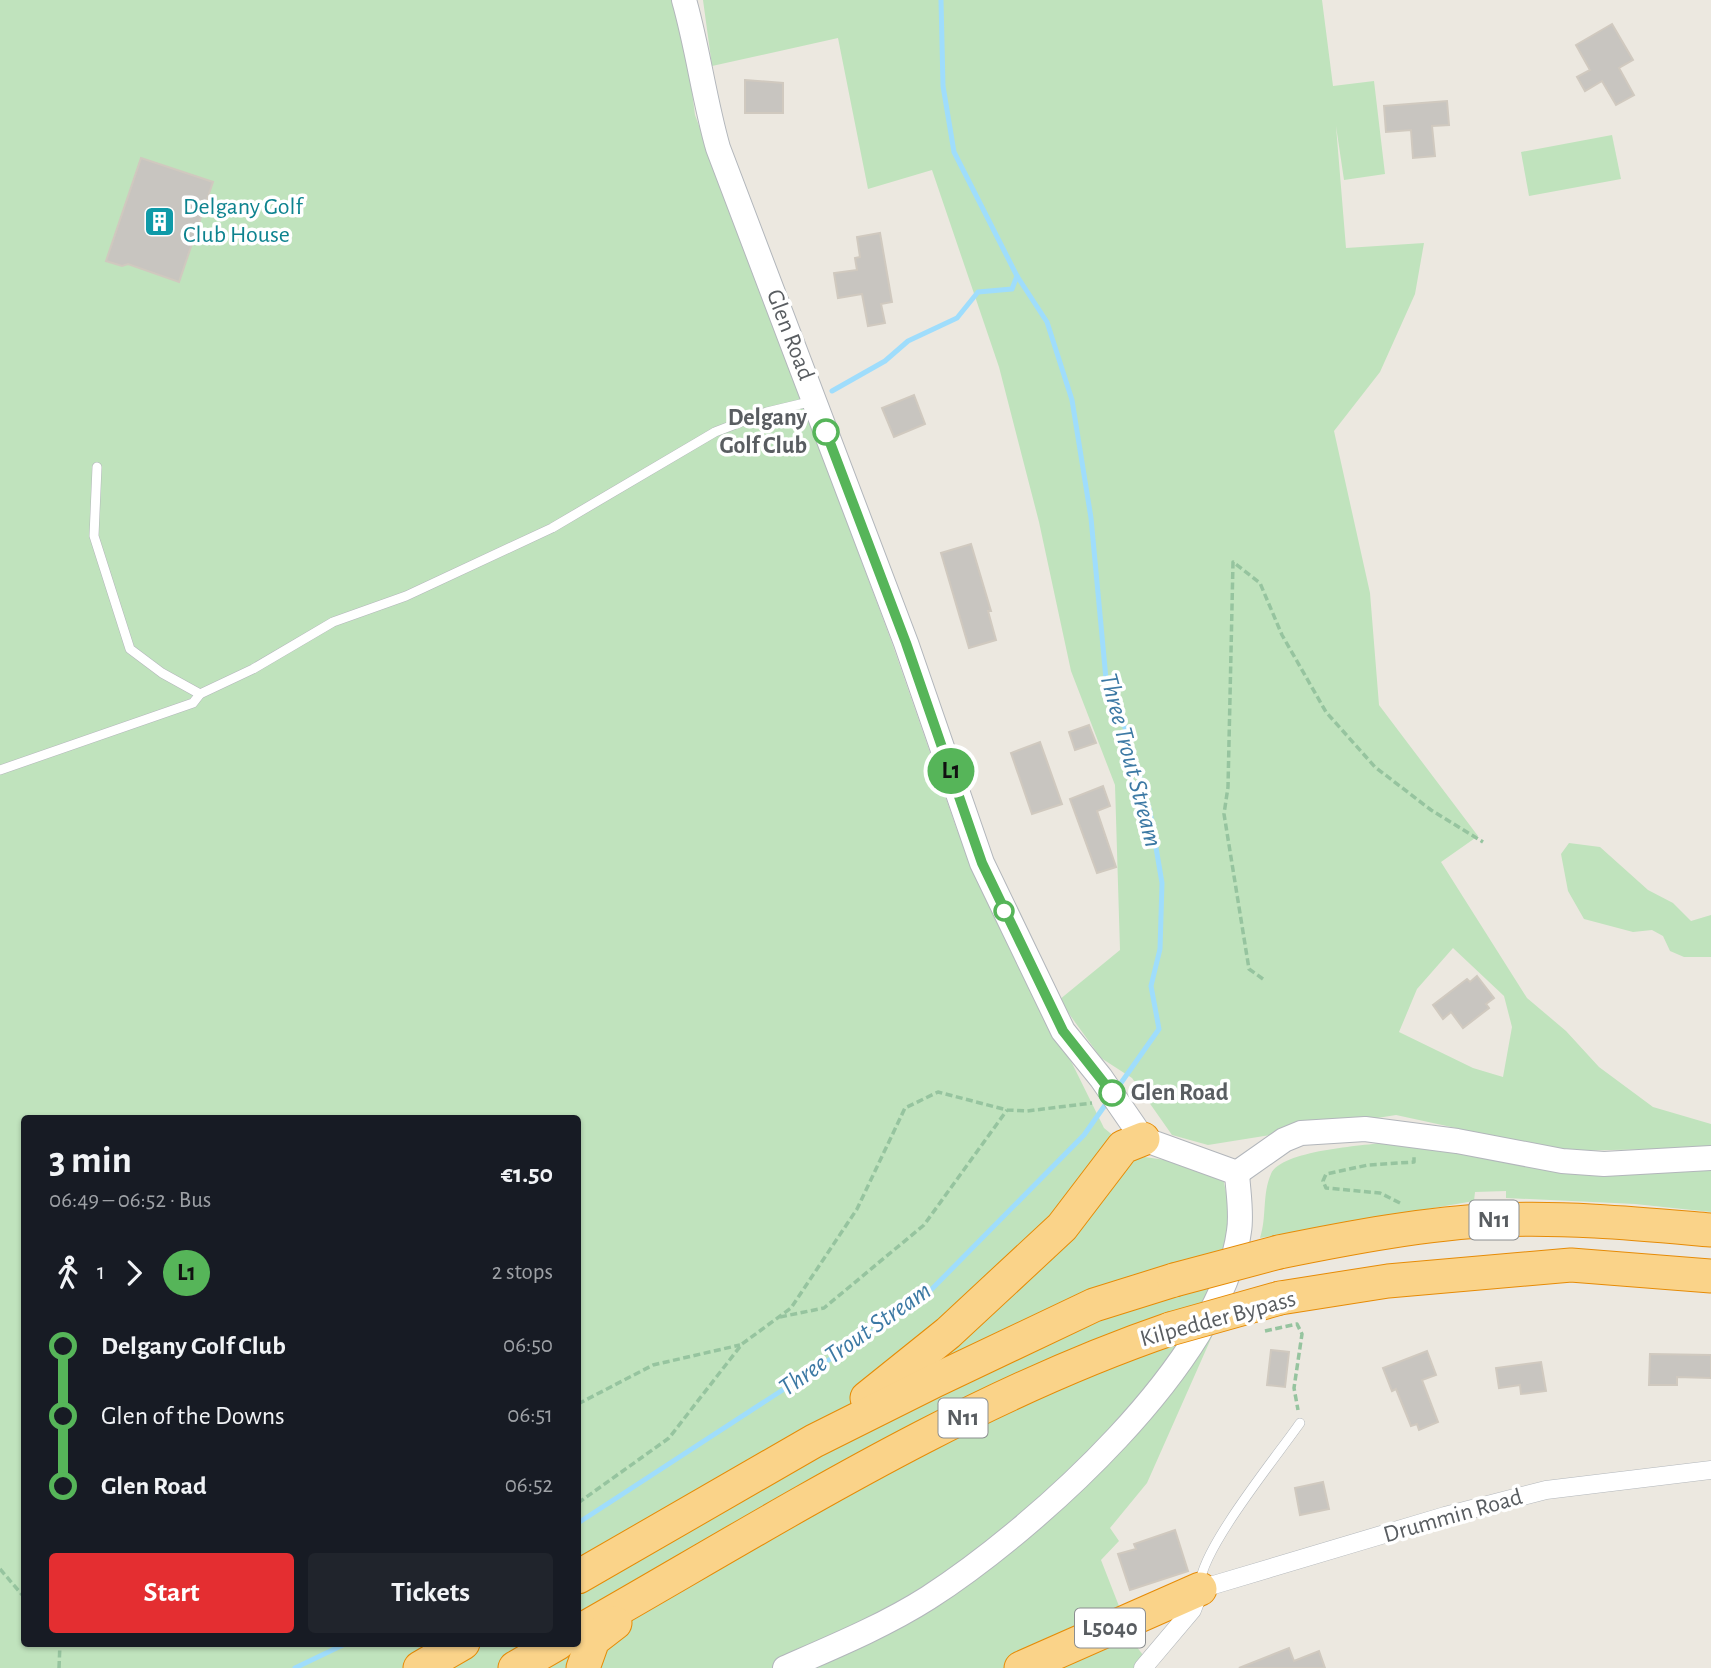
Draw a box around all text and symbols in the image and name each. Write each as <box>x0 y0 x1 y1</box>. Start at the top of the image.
place label: Delgany Golf Club House <box>183 195 304 247</box>
building icon: Delgany Golf Club House <box>143 204 177 238</box>
street label: Glen Road <box>762 286 818 384</box>
place label: Delgany Golf Club <box>719 406 807 458</box>
marker: Delgany Golf Club <box>813 419 839 445</box>
water label: Three Trout Stream <box>1095 670 1167 850</box>
line badge: L1 <box>920 748 982 794</box>
text: L1 <box>941 759 961 783</box>
unlabelled marker <box>994 901 1014 921</box>
marker: Glen Road <box>1099 1080 1125 1106</box>
place label: Glen Road <box>1131 1081 1229 1105</box>
text: 3 min <box>49 1142 132 1180</box>
text: €1.50 <box>501 1161 553 1187</box>
text: 06:49 – 06:52 · Bus <box>49 1189 211 1212</box>
road number: N11 <box>1470 1200 1518 1240</box>
icon: walk <box>49 1254 87 1292</box>
icon: forward <box>115 1254 153 1292</box>
text: 1 <box>97 1261 105 1284</box>
text: L1 <box>177 1261 196 1285</box>
text: 2 stops <box>492 1261 553 1284</box>
water label: Three Trout Stream <box>774 1277 936 1401</box>
street label: Kilpedder Bypass <box>1138 1287 1298 1351</box>
text: Delgany Golf Club <box>101 1333 286 1359</box>
text: 06:50 <box>503 1334 553 1357</box>
road number: N11 <box>939 1399 988 1438</box>
text: Glen of the Downs <box>101 1403 285 1429</box>
text: 06:51 <box>507 1404 553 1427</box>
text: Glen Road <box>101 1473 207 1499</box>
text: 06:52 <box>505 1474 553 1497</box>
street label: Drummin Road <box>1381 1485 1525 1547</box>
button: Start <box>49 1553 294 1633</box>
button: Tickets <box>308 1553 553 1633</box>
road number: L5040 <box>1075 1609 1145 1648</box>

